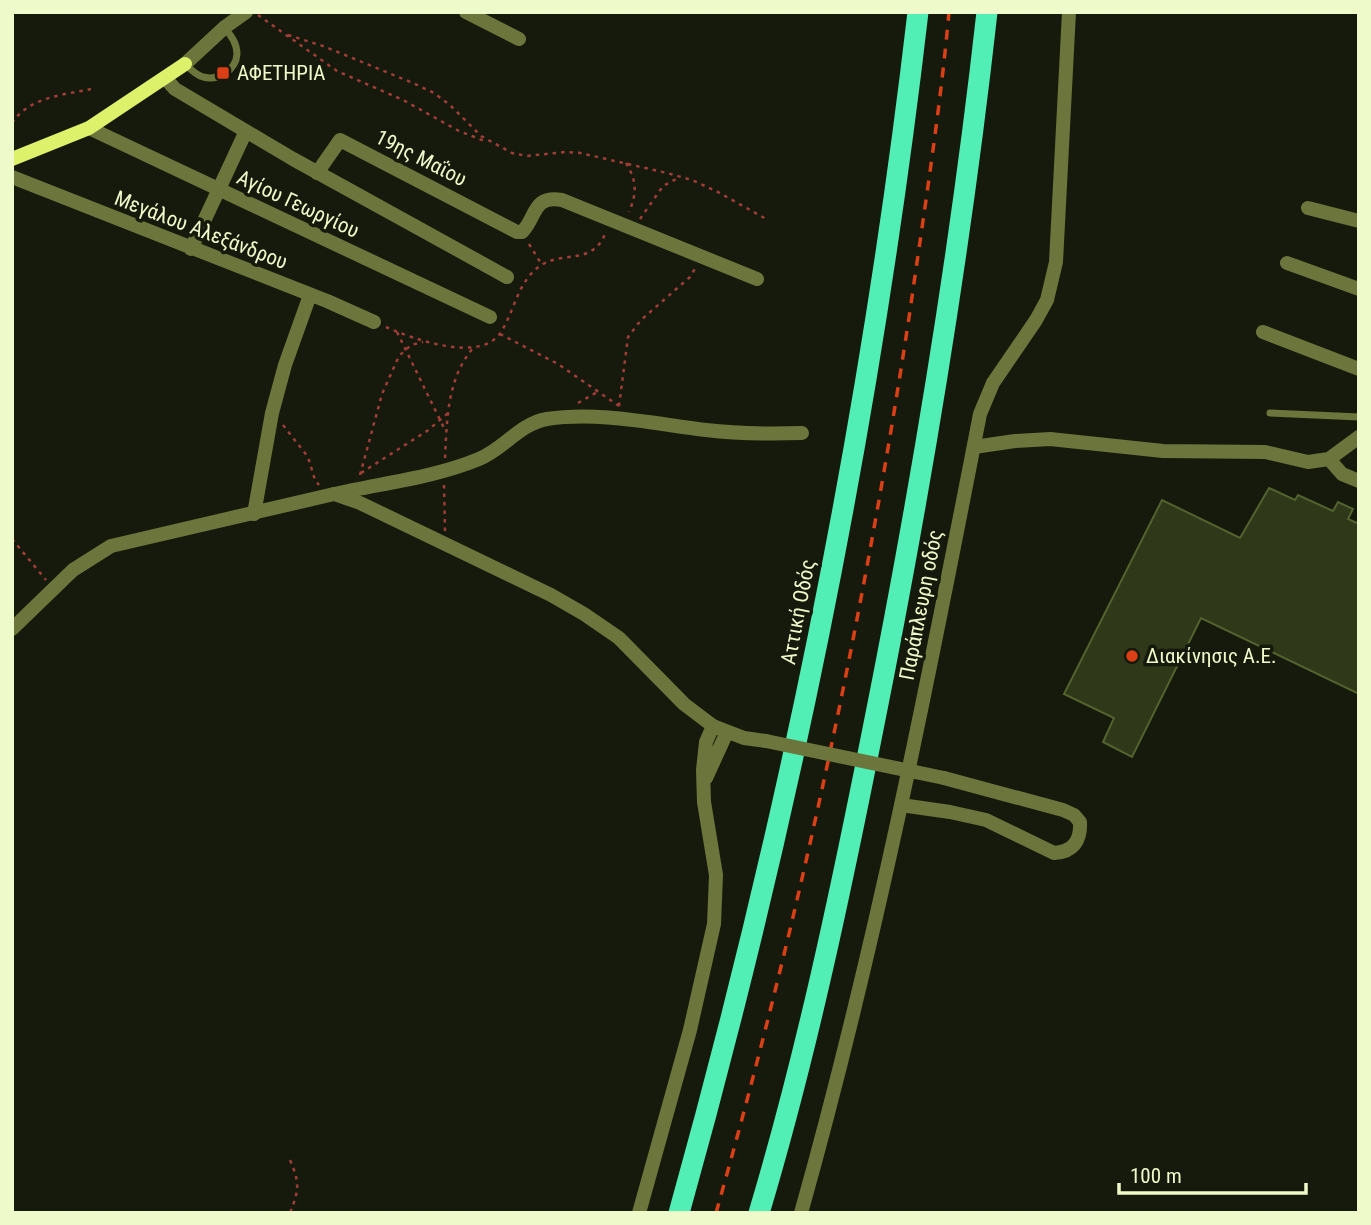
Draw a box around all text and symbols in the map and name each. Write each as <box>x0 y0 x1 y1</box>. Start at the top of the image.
place label: ΑΦΕΤΗΡΙΑ <box>237 61 325 85</box>
marker: ΑΦΕΤΗΡΙΑ <box>215 65 231 81</box>
street label: 19ης Μαΐου <box>371 125 471 191</box>
street label: Αγίου Γεωργίου <box>233 165 363 243</box>
street label: Μεγάλου Αλεξάνδρου <box>111 186 291 274</box>
street label: Παράπλευρη οδός <box>895 528 947 682</box>
street label: Αττική Οδός <box>776 557 820 667</box>
place label: Διακίνησις Α.Ε. <box>1146 644 1276 668</box>
marker: Διακίνησις Α.Ε. <box>1124 648 1140 664</box>
scale bar <box>1119 1152 1306 1196</box>
text: 100 m <box>1130 1164 1182 1188</box>

